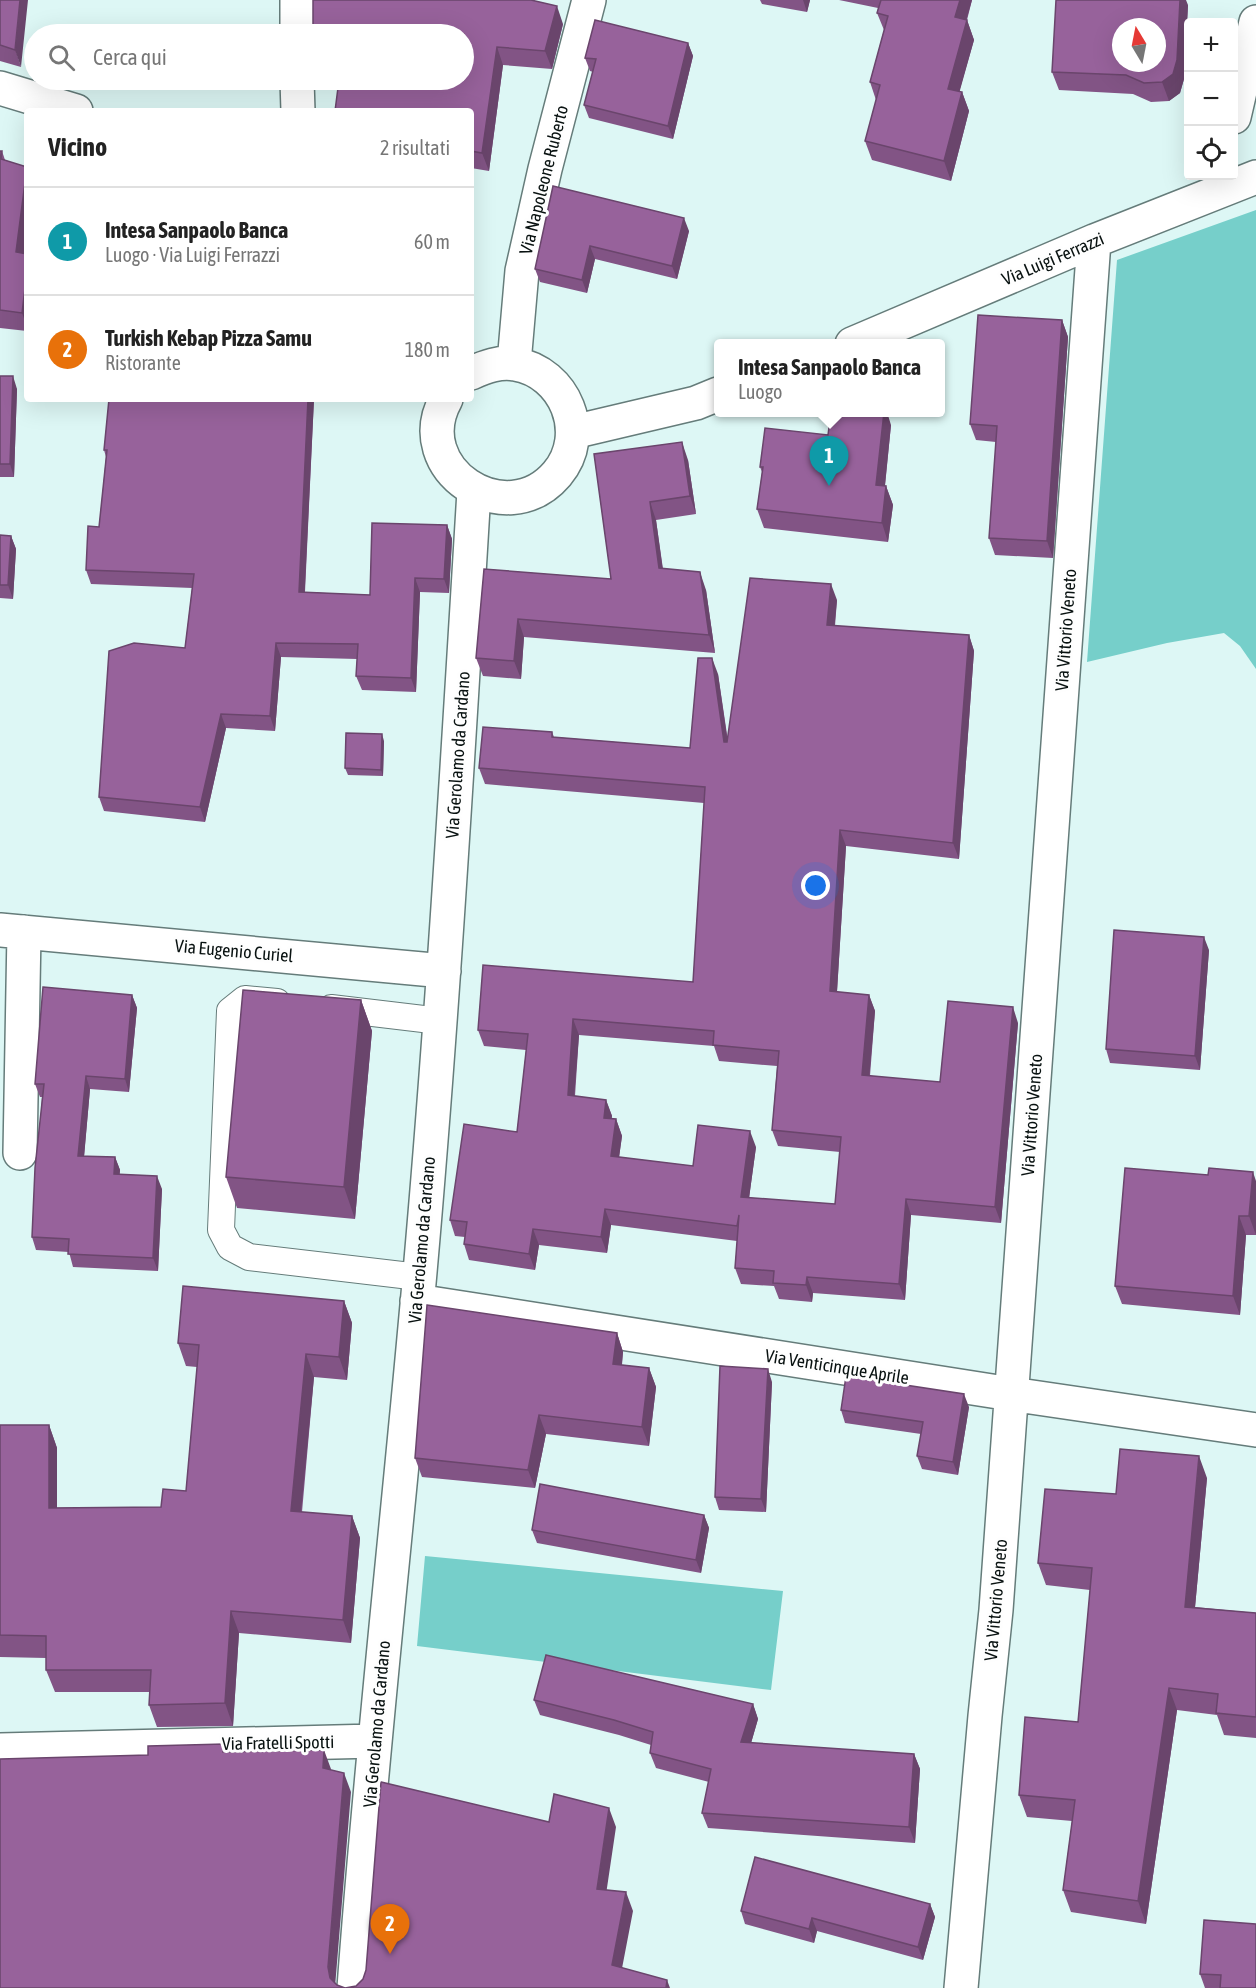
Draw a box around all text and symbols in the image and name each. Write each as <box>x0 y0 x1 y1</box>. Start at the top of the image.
north arrow <box>1112 18 1166 72</box>
map controls <box>1184 18 1238 180</box>
button: + <box>1184 18 1238 72</box>
search box <box>24 24 474 90</box>
icon: search <box>45 41 78 74</box>
text: Cerca qui <box>93 44 167 70</box>
button: − <box>1184 72 1238 126</box>
street label: Via Napoleone Ruberto <box>515 103 572 257</box>
button: locate <box>1184 126 1238 180</box>
text: Vicino <box>48 132 107 162</box>
text: 2 risultati <box>380 136 450 159</box>
text: Intesa Sanpaolo Banca <box>105 217 288 243</box>
street label: Via Luigi Ferrazzi <box>999 228 1107 289</box>
text: 1 <box>63 230 72 253</box>
text: 60 m <box>414 230 450 253</box>
text: Luogo · Via Luigi Ferrazzi <box>105 243 280 266</box>
text: Turkish Kebap Pizza Samu <box>105 325 312 351</box>
text: 2 <box>63 338 72 361</box>
text: 180 m <box>405 338 450 361</box>
popup <box>714 339 945 417</box>
text: Ristorante <box>105 351 181 374</box>
text: Intesa Sanpaolo Banca <box>738 354 921 380</box>
text: Luogo <box>738 380 782 403</box>
pin: 1 <box>810 436 848 486</box>
street label: Via Vittorio Veneto <box>1051 568 1080 692</box>
street label: Via Gerolamo da Cardano <box>441 671 474 839</box>
your location <box>801 871 830 900</box>
street label: Via Eugenio Curiel <box>174 935 294 966</box>
street label: Via Vittorio Veneto <box>1017 1053 1046 1177</box>
street label: Via Gerolamo da Cardano <box>404 1156 439 1324</box>
street label: Via Venticinque Aprile <box>764 1345 910 1388</box>
street label: Via Vittorio Veneto <box>980 1538 1011 1662</box>
street label: Via Gerolamo da Cardano <box>359 1640 394 1808</box>
street label: Via Fratelli Spotti <box>222 1731 334 1754</box>
pin: 2 <box>370 1904 410 1954</box>

